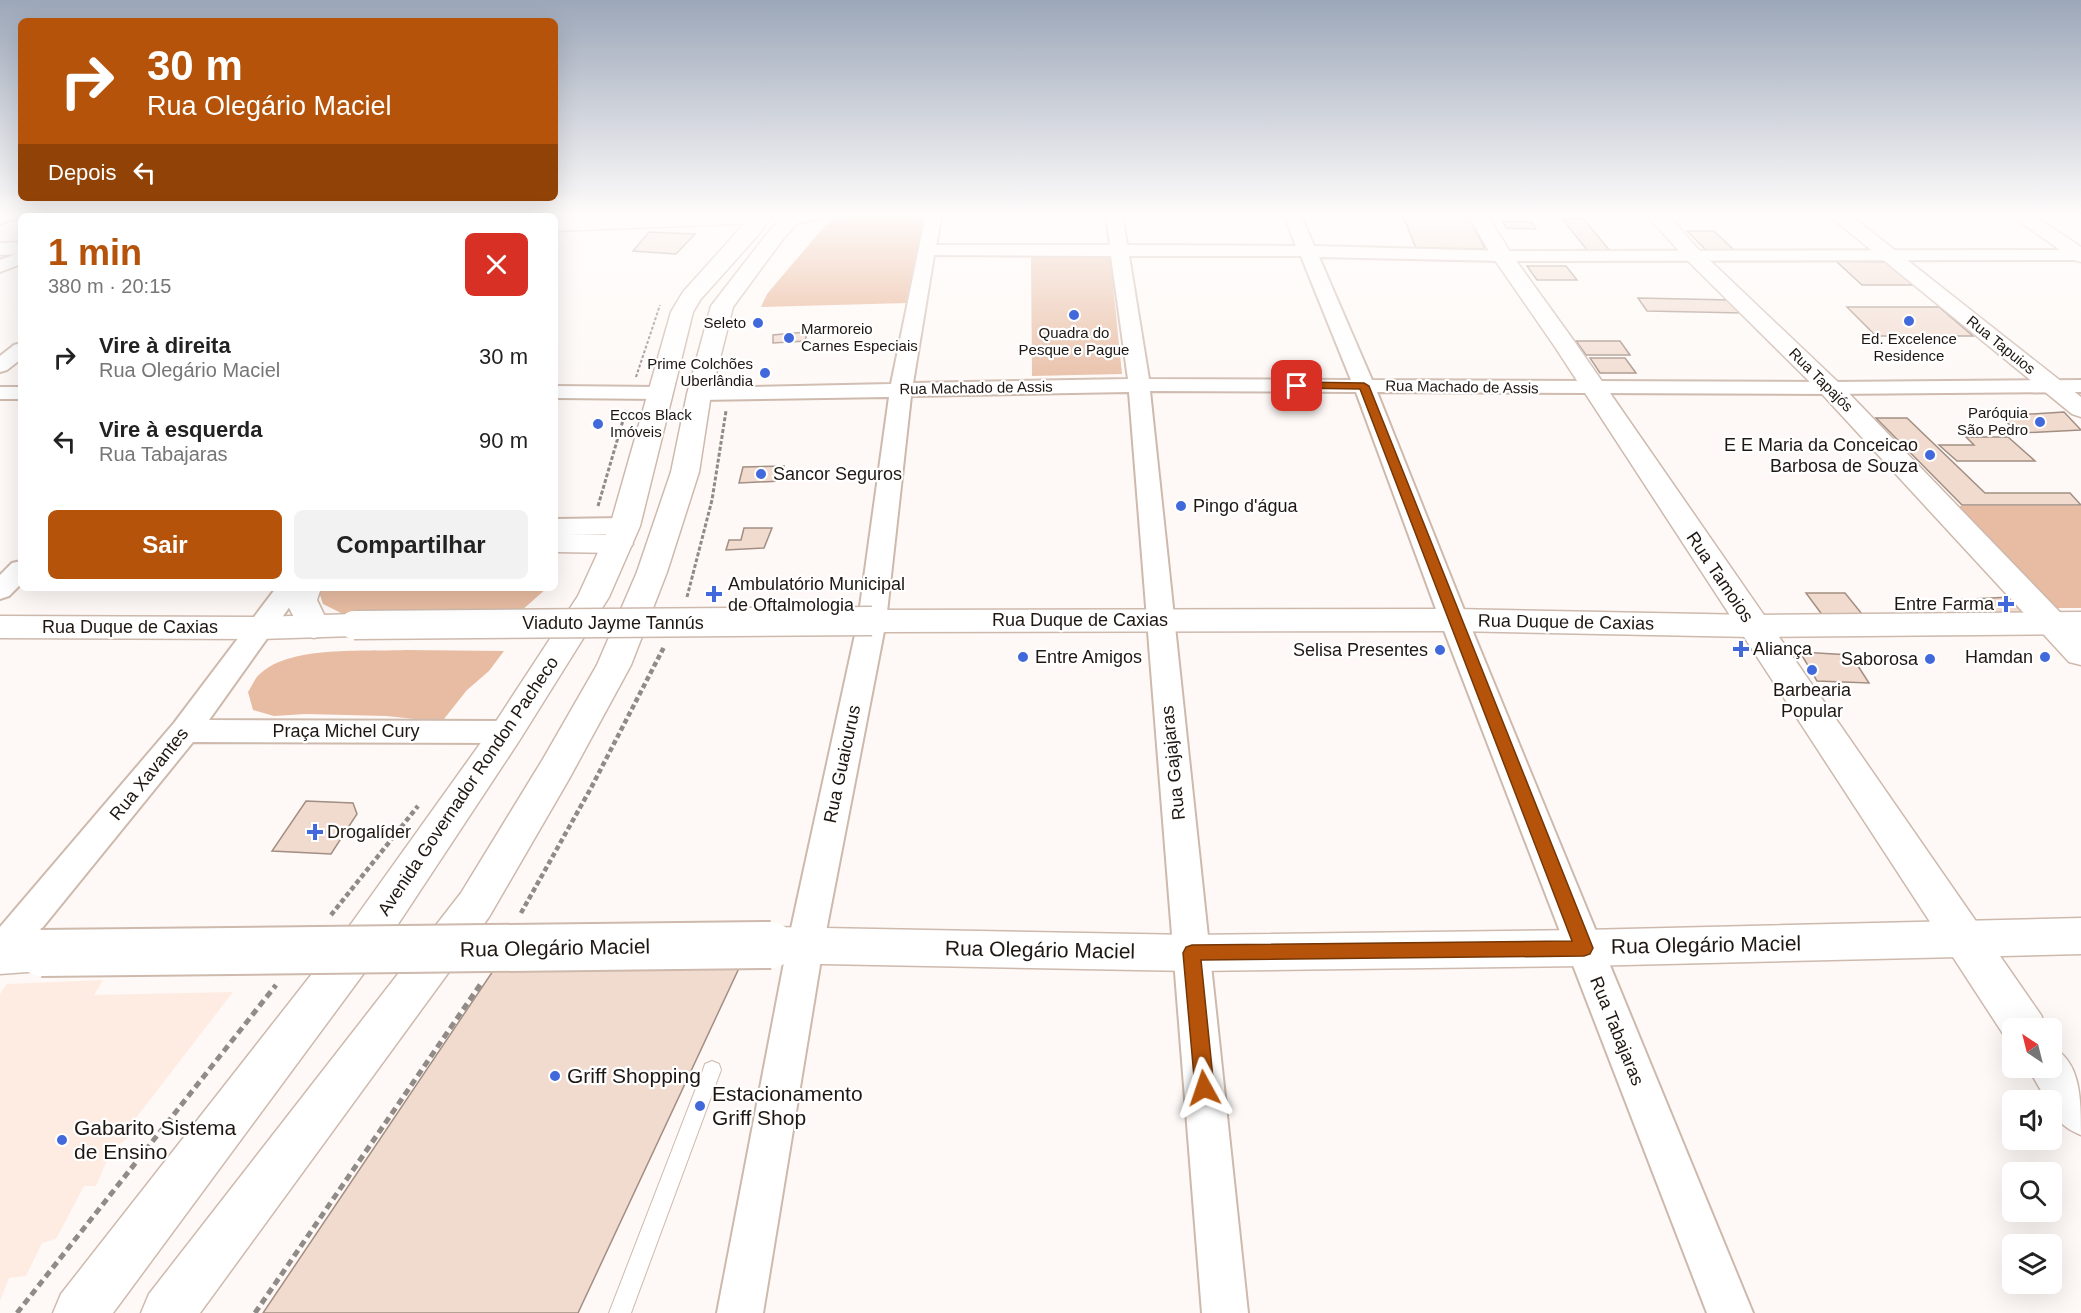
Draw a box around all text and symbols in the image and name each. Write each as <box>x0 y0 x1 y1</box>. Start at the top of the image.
icon: right <box>48 42 126 120</box>
text: 30 m <box>147 42 243 89</box>
text: Rua Olegário Maciel <box>147 91 392 121</box>
icon: left <box>128 156 161 189</box>
text: Depois <box>48 160 116 185</box>
text: 1 min <box>48 232 142 273</box>
button: close <box>465 233 528 296</box>
text: 380 m · 20:15 <box>48 275 171 297</box>
marker: Quadra do Pesque e Pague <box>1067 308 1081 322</box>
street label: Rua Tapuios <box>1964 312 2039 377</box>
place label: Seleto <box>703 314 746 331</box>
marker: Ed. Excelence Residence <box>1902 314 1916 328</box>
marker: Seleto <box>751 316 765 330</box>
place label: Marmoreio Carnes Especiais <box>801 320 918 354</box>
place label: Quadra do Pesque e Pague <box>1019 324 1129 358</box>
place label: Ed. Excelence Residence <box>1861 330 1957 364</box>
marker: Marmoreio Carnes Especiais <box>782 331 796 345</box>
text: Vire à direita <box>99 333 231 358</box>
icon: right <box>48 341 81 374</box>
text: 30 m <box>479 344 528 369</box>
street label: Rua Tapajós <box>1786 344 1857 415</box>
place label: Prime Colchões Uberlândia <box>647 355 754 389</box>
text: Rua Olegário Maciel <box>99 359 280 381</box>
pin <box>1271 360 1322 411</box>
marker: Prime Colchões Uberlândia <box>758 366 772 380</box>
icon: arrive <box>1280 369 1313 402</box>
street label: Rua Machado de Assis <box>1385 377 1539 396</box>
street label: Rua Machado de Assis <box>899 378 1053 397</box>
place label: Paróquia São Pedro <box>1957 404 2029 438</box>
place label: Eccos Black Imóveis <box>610 406 692 440</box>
marker: Paróquia São Pedro <box>2033 415 2047 429</box>
text: Vire à esquerda <box>99 417 262 442</box>
marker: Eccos Black Imóveis <box>591 417 605 431</box>
icon: left <box>48 425 81 458</box>
text: 90 m <box>479 428 528 453</box>
place label: E E Maria da Conceicao Barbosa de Souza <box>1724 435 1919 476</box>
text: Rua Tabajaras <box>99 443 228 465</box>
marker: E E Maria da Conceicao Barbosa de Souza <box>1923 448 1937 462</box>
place label: Sancor Seguros <box>773 464 902 484</box>
marker: Sancor Seguros <box>754 467 768 481</box>
place label: Pingo d'água <box>1193 496 1299 516</box>
marker: Pingo d'água <box>1174 499 1188 513</box>
button: Sair <box>48 510 282 579</box>
button: Compartilhar <box>294 510 528 579</box>
street label: Rua Tamoios <box>1682 528 1758 626</box>
place label: Ambulatório Municipal de Oftalmologia <box>728 574 905 615</box>
marker: Ambulatório Municipal de Oftalmologia <box>705 585 723 603</box>
place label: Entre Farma <box>1894 594 1995 614</box>
marker: Entre Farma <box>1999 597 2013 611</box>
street label: Rua Duque de Caxias <box>992 610 1168 630</box>
street label: Rua Duque de Caxias <box>1478 610 1654 634</box>
street label: Viaduto Jayme Tannús <box>522 613 704 633</box>
street label: Rua Duque de Caxias <box>42 617 218 637</box>
place label: Aliança <box>1753 639 1813 659</box>
place label: Selisa Presentes <box>1293 640 1428 660</box>
marker: Aliança <box>1734 642 1748 656</box>
marker: Selisa Presentes <box>1433 643 1447 657</box>
place label: Entre Amigos <box>1035 647 1142 667</box>
place label: Hamdan <box>1965 647 2033 667</box>
place label: Saborosa <box>1841 649 1919 669</box>
marker: Entre Amigos <box>1016 650 1030 664</box>
marker: Hamdan <box>2038 650 2052 664</box>
marker: Saborosa <box>1923 652 1937 666</box>
street label: Avenida Governador Rondon Pacheco <box>374 653 562 919</box>
marker: Barbearia Popular <box>1805 663 1819 677</box>
place label: Barbearia Popular <box>1773 680 1852 721</box>
street label: Rua Guaicurus <box>820 703 864 825</box>
street label: Rua Gajajaras <box>1157 705 1189 821</box>
street label: Praça Michel Cury <box>272 721 420 741</box>
street label: Rua Xavantes <box>106 724 192 824</box>
place label: Drogalíder <box>327 822 411 842</box>
marker: Drogalíder <box>308 825 322 839</box>
street label: Rua Olegário Maciel <box>1611 931 1801 958</box>
street label: Rua Olegário Maciel <box>460 934 650 961</box>
street label: Rua Olegário Maciel <box>945 936 1135 963</box>
street label: Rua Tabajaras <box>1586 974 1648 1088</box>
north arrow <box>2002 1018 2062 1078</box>
map controls <box>2002 1018 2062 1294</box>
position arrow <box>1172 1056 1236 1120</box>
place label: Griff Shopping <box>567 1064 701 1087</box>
marker: Griff Shopping <box>548 1069 562 1083</box>
place label: Estacionamento Griff Shop <box>712 1082 863 1129</box>
button: sound <box>2002 1090 2062 1150</box>
marker: Estacionamento Griff Shop <box>693 1099 707 1113</box>
place label: Gabarito Sistema de Ensino <box>74 1116 237 1163</box>
marker: Gabarito Sistema de Ensino <box>55 1133 69 1147</box>
button: search <box>2002 1162 2062 1222</box>
button: layers <box>2002 1234 2062 1294</box>

